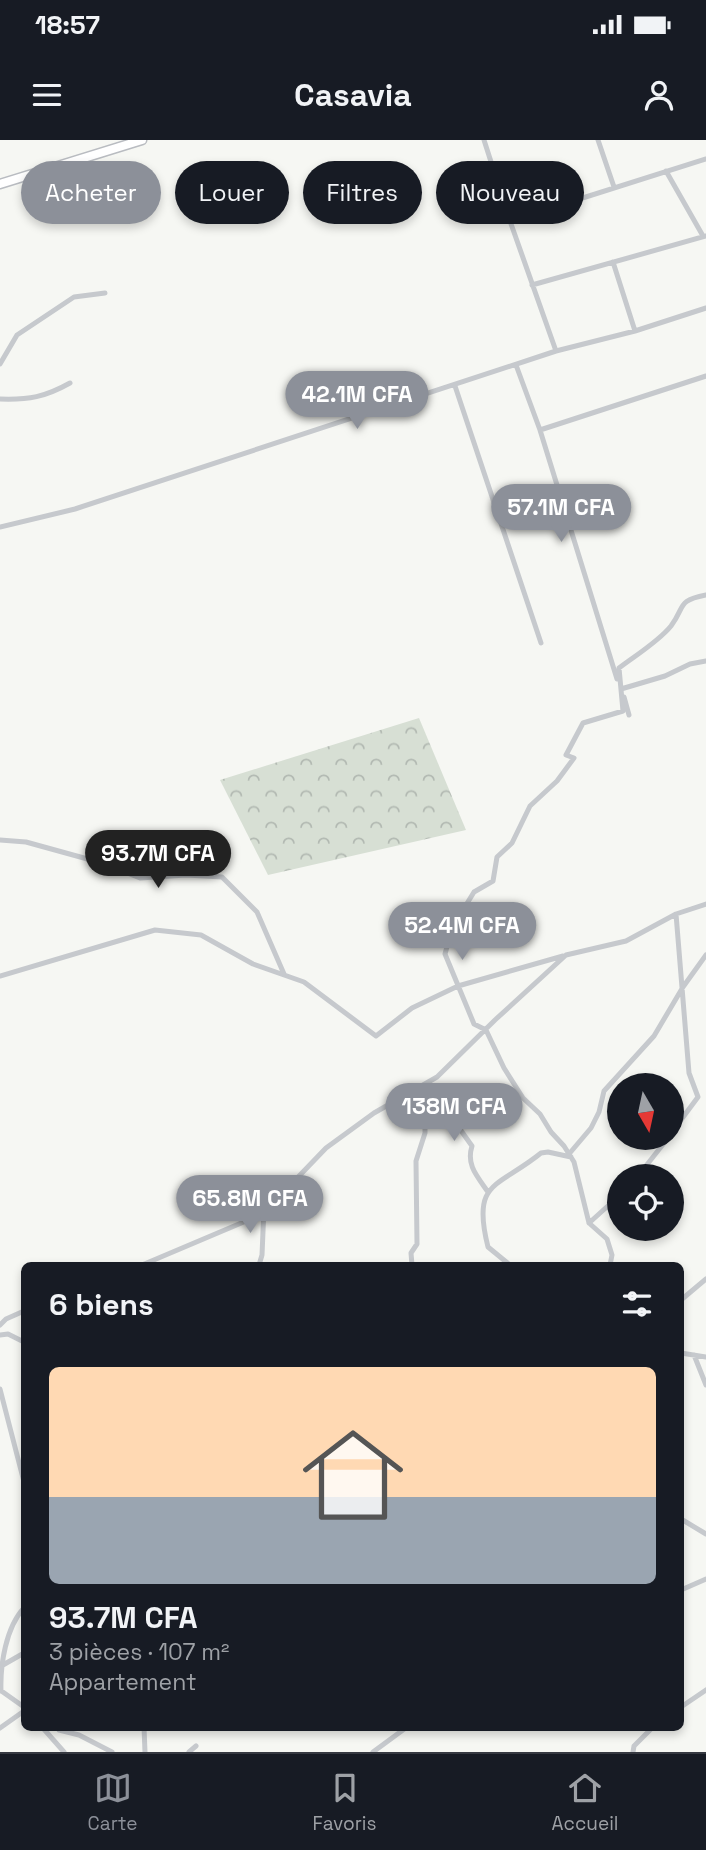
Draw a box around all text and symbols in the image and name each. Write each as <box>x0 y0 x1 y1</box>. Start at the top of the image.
text: 18:57 <box>35 8 100 42</box>
text: Casavia <box>294 75 412 115</box>
icon: menu <box>28 76 66 114</box>
icon: person <box>640 76 678 114</box>
chip: Acheter <box>21 161 161 224</box>
chip: Louer <box>175 161 289 224</box>
chip: Filtres <box>303 161 422 224</box>
chip: Nouveau <box>436 161 584 224</box>
pin: 42.1M CFA <box>277 372 437 431</box>
text: 42.1M CFA <box>301 379 413 409</box>
pin: 57.1M CFA <box>481 484 641 544</box>
text: 57.1M CFA <box>507 492 615 522</box>
pin: 93.7M CFA <box>78 830 238 890</box>
text: 93.7M CFA <box>101 838 215 868</box>
pin: 52.4M CFA <box>382 902 542 962</box>
text: 52.4M CFA <box>404 910 520 940</box>
north arrow <box>607 1073 684 1150</box>
map controls <box>607 1073 684 1241</box>
pin: 138M CFA <box>382 1084 526 1143</box>
text: 138M CFA <box>402 1091 506 1121</box>
button: locate <box>607 1164 684 1241</box>
pin: 65.8M CFA <box>170 1176 330 1235</box>
text: 65.8M CFA <box>192 1183 308 1213</box>
text: 6 biens <box>49 1285 154 1324</box>
icon: filters <box>618 1285 656 1323</box>
icon: home <box>290 1412 416 1538</box>
text: 93.7M CFA <box>49 1598 197 1637</box>
text: 3 pièces · 107 m² <box>49 1637 230 1667</box>
text: Appartement <box>49 1667 197 1697</box>
tab: Carte <box>88 1769 137 1836</box>
tab: Favoris <box>313 1769 377 1836</box>
tab: Accueil <box>552 1769 618 1836</box>

